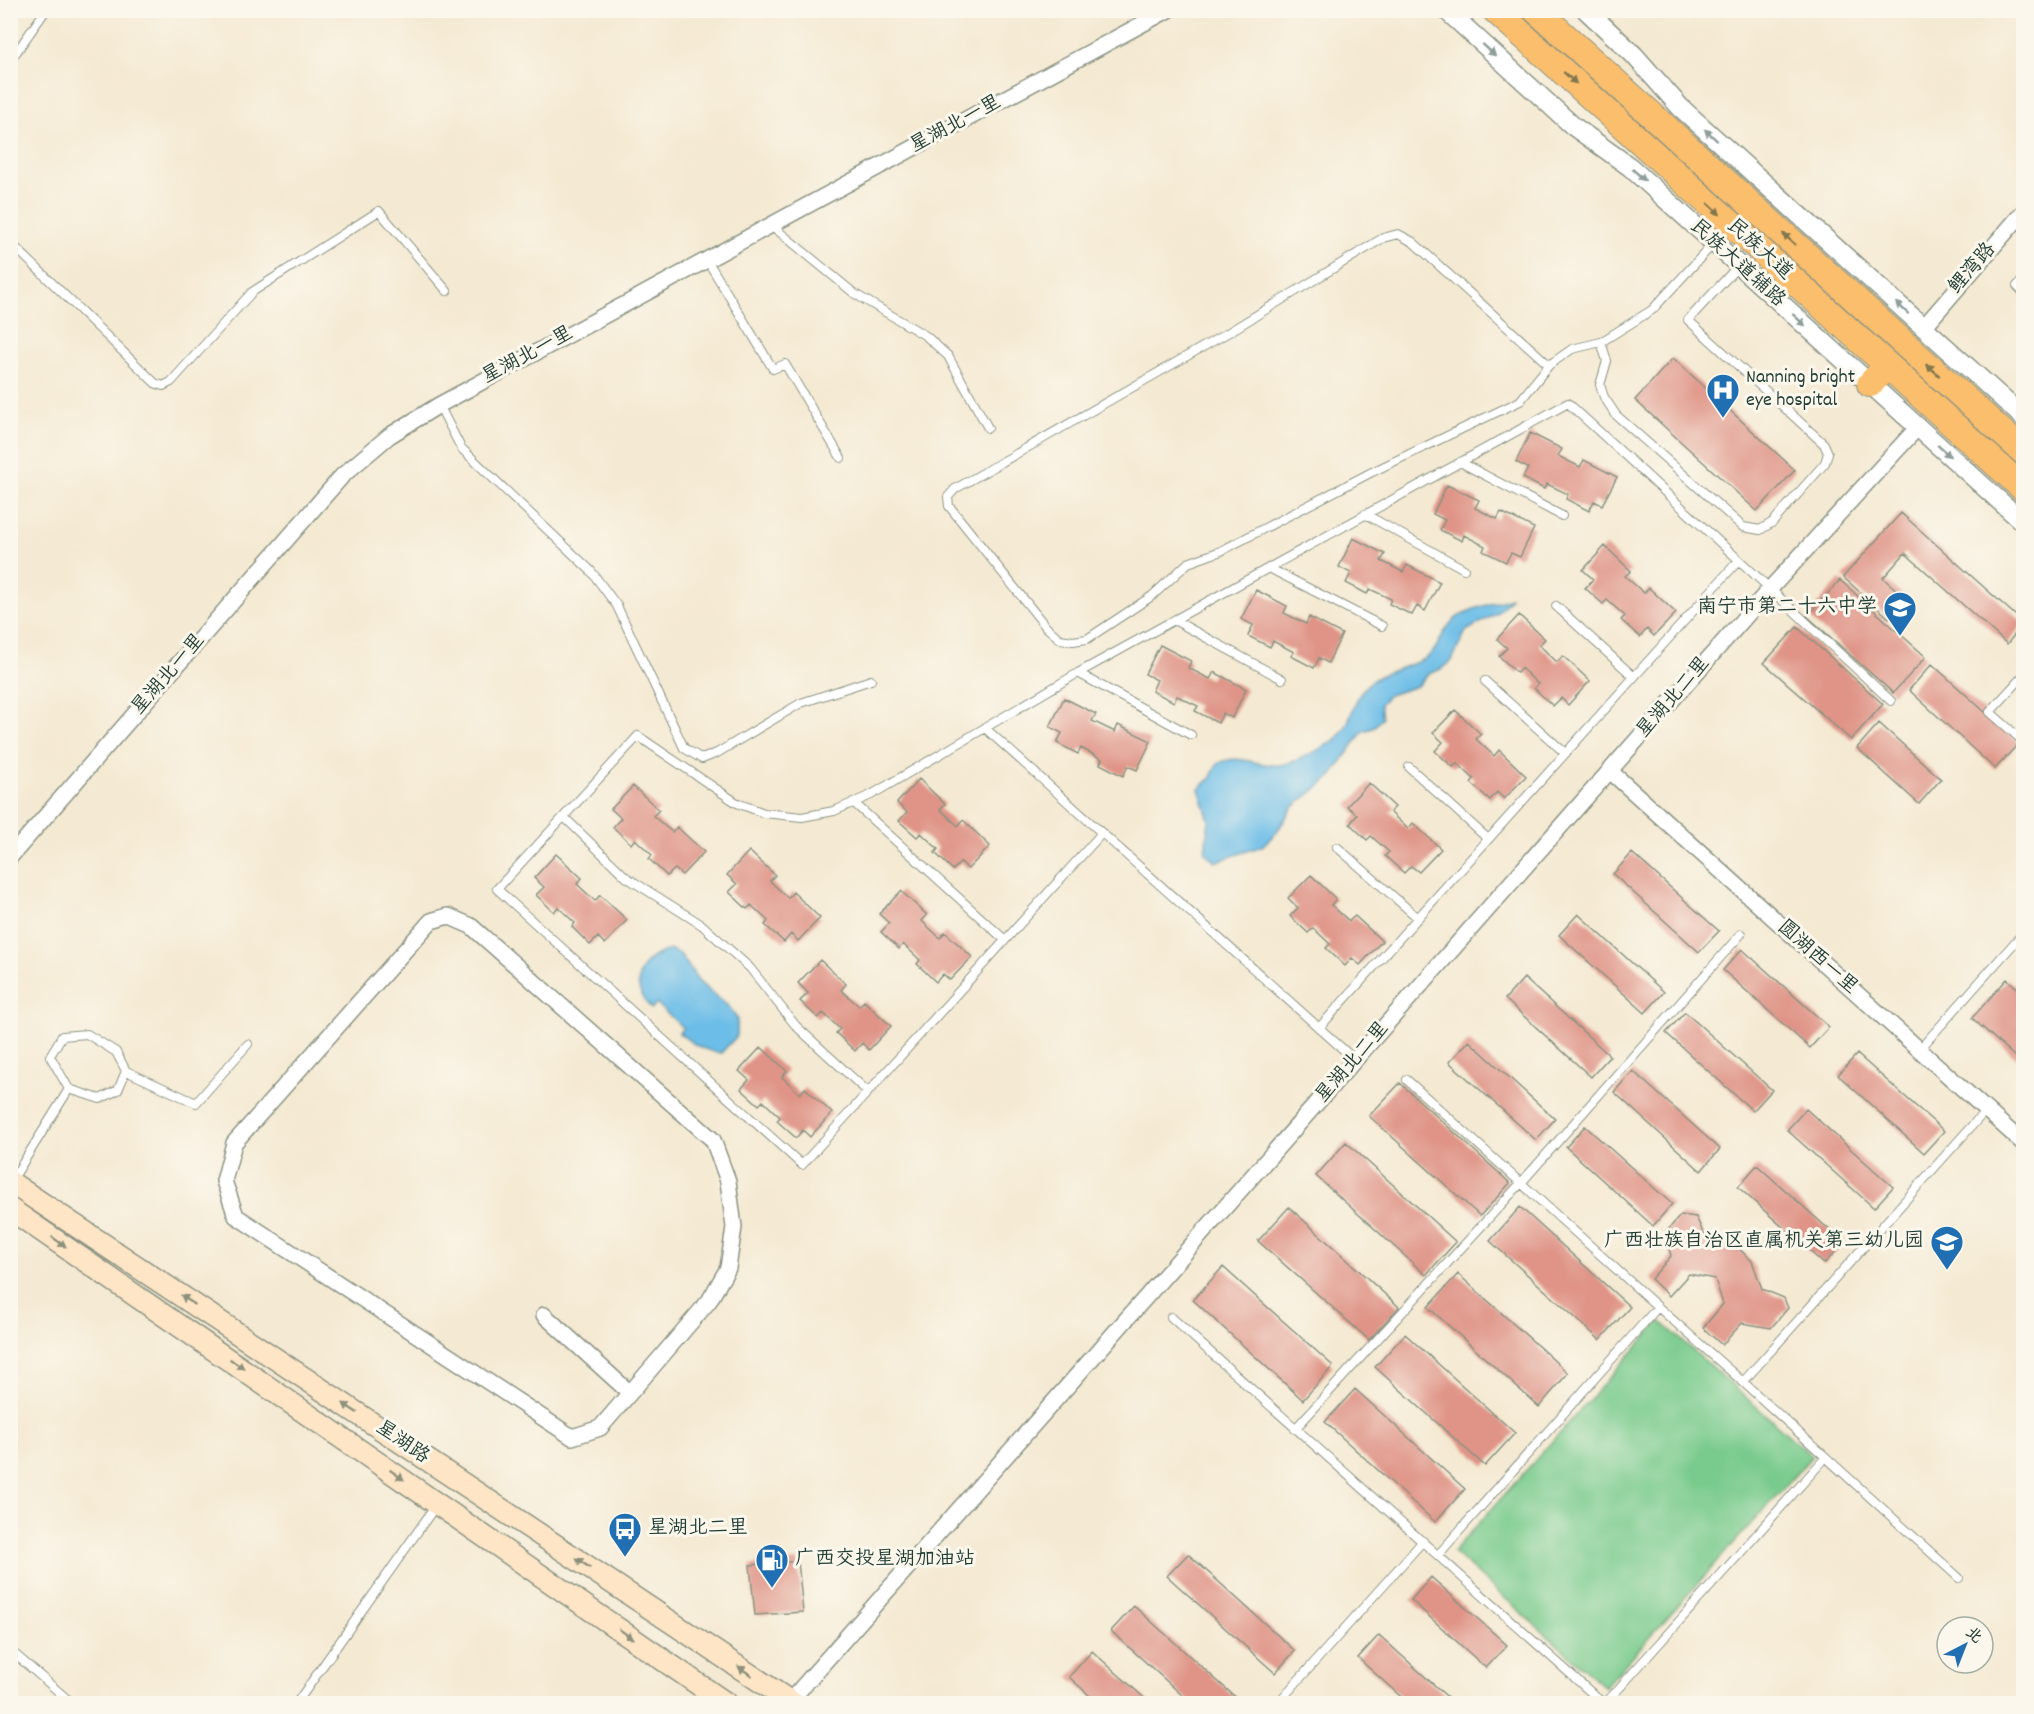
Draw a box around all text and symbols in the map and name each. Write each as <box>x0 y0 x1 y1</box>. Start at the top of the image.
one-way arrow <box>1482 43 1497 57</box>
one-way arrow <box>1562 71 1577 85</box>
street label: 星湖北一里 <box>905 89 1007 161</box>
one-way arrow <box>1704 129 1719 142</box>
one-way arrow <box>1631 168 1646 181</box>
one-way arrow <box>1706 202 1721 215</box>
street label: 民族大道辅路 <box>1683 213 1792 315</box>
street label: 民族大道 <box>1720 213 1798 287</box>
one-way arrow <box>1782 233 1797 246</box>
street label: 鲤湾路 <box>1943 236 2004 301</box>
one-way arrow <box>1895 302 1910 315</box>
one-way arrow <box>1791 313 1806 326</box>
street label: 星湖北一里 <box>477 320 579 392</box>
one-way arrow <box>1926 363 1941 377</box>
place label: Nanning bright eye hospital <box>1746 364 1855 415</box>
hospital icon: Nanning bright eye hospital <box>1705 372 1741 419</box>
one-way arrow <box>1936 444 1951 458</box>
school or university icon: 南宁市第二十六中学 <box>1882 590 1918 637</box>
place label: 南宁市第二十六中学 <box>1697 594 1877 622</box>
street label: 星湖北一里 <box>126 628 212 722</box>
street label: 星湖北二里 <box>1631 651 1717 745</box>
street label: 圆湖西一里 <box>1770 914 1864 1002</box>
street label: 星湖北二里 <box>1310 1016 1396 1110</box>
school or university icon: 广西壮族自治区直属机关第三幼儿园 <box>1929 1224 1965 1271</box>
place label: 广西壮族自治区直属机关第三幼儿园 <box>1604 1228 1924 1256</box>
one-way arrow <box>50 1236 66 1248</box>
one-way arrow <box>180 1295 196 1306</box>
one-way arrow <box>228 1358 244 1370</box>
one-way arrow <box>342 1403 359 1414</box>
street label: 星湖路 <box>369 1415 436 1472</box>
one-way arrow <box>389 1469 405 1481</box>
bus stop icon: 星湖北二里 <box>607 1511 643 1558</box>
place label: 星湖北二里 <box>648 1515 748 1543</box>
fuel station icon: 广西交投星湖加油站 <box>754 1542 790 1589</box>
place label: 广西交投星湖加油站 <box>795 1546 975 1574</box>
one-way arrow <box>575 1557 591 1569</box>
north arrow <box>1935 1615 1995 1675</box>
text: 北 <box>1960 1622 1987 1650</box>
one-way arrow <box>618 1628 634 1640</box>
one-way arrow <box>737 1666 753 1677</box>

